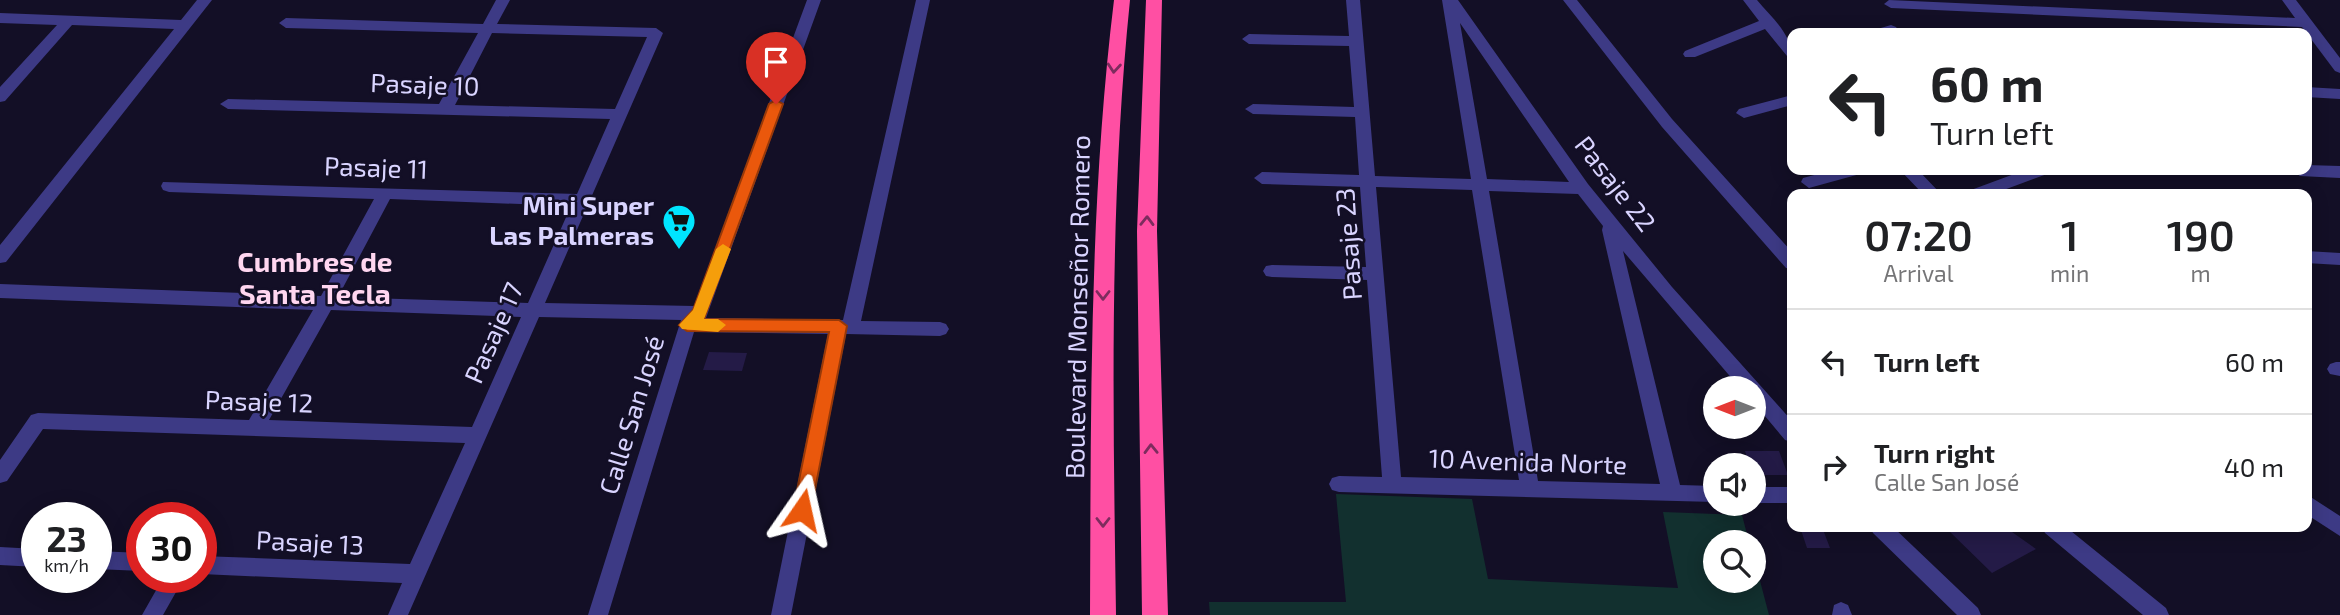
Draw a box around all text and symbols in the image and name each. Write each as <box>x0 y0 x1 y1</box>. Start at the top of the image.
pin <box>746 32 806 104</box>
icon: arrive <box>757 43 795 81</box>
text: 60 m <box>1930 53 2044 112</box>
icon: left <box>1815 56 1906 147</box>
one-way arrow <box>1107 63 1122 74</box>
street label: Pasaje 10 <box>370 66 480 101</box>
text: Turn left <box>1930 113 2054 151</box>
street label: Pasaje 22 <box>1569 129 1663 237</box>
street label: Boulevard Monseñor Romero <box>1058 135 1095 479</box>
street label: Pasaje 11 <box>324 149 429 184</box>
street label: Pasaje 23 <box>1328 187 1367 301</box>
place label: Mini Super Las Palmeras <box>489 189 654 250</box>
supermarket icon: Mini Super Las Palmeras <box>660 202 698 251</box>
text: 07:20 <box>1864 209 1973 259</box>
text: 1 <box>2061 209 2078 259</box>
text: 190 <box>2167 209 2235 259</box>
one-way arrow <box>1139 216 1155 226</box>
district label: Cumbres de Santa Tecla <box>237 244 393 310</box>
text: Arrival <box>1884 259 1954 287</box>
text: min <box>2050 259 2089 287</box>
text: m <box>2191 259 2211 287</box>
street label: Pasaje 17 <box>457 277 529 388</box>
one-way arrow <box>1095 290 1111 301</box>
street label: Calle San José <box>592 331 669 498</box>
icon: left <box>1815 343 1853 381</box>
text: Turn left <box>1874 346 1980 377</box>
text: 60 m <box>2225 346 2284 377</box>
north arrow <box>1703 376 1766 439</box>
map controls <box>1703 376 1766 593</box>
street label: Pasaje 12 <box>204 383 314 418</box>
text: Turn right <box>1874 437 1995 468</box>
street label: 10 Avenida Norte <box>1428 442 1628 479</box>
one-way arrow <box>1143 443 1159 454</box>
icon: right <box>1815 448 1853 486</box>
text: 40 m <box>2224 451 2284 482</box>
button: sound <box>1703 453 1766 516</box>
text: Calle San José <box>1874 468 2019 496</box>
position arrow <box>765 473 839 547</box>
speed limit sign: 30 <box>126 502 217 593</box>
text: 23 <box>46 517 87 559</box>
one-way arrow <box>1095 518 1111 528</box>
street label: Pasaje 13 <box>255 523 365 560</box>
button: search <box>1703 530 1766 593</box>
text: km/h <box>44 554 89 576</box>

